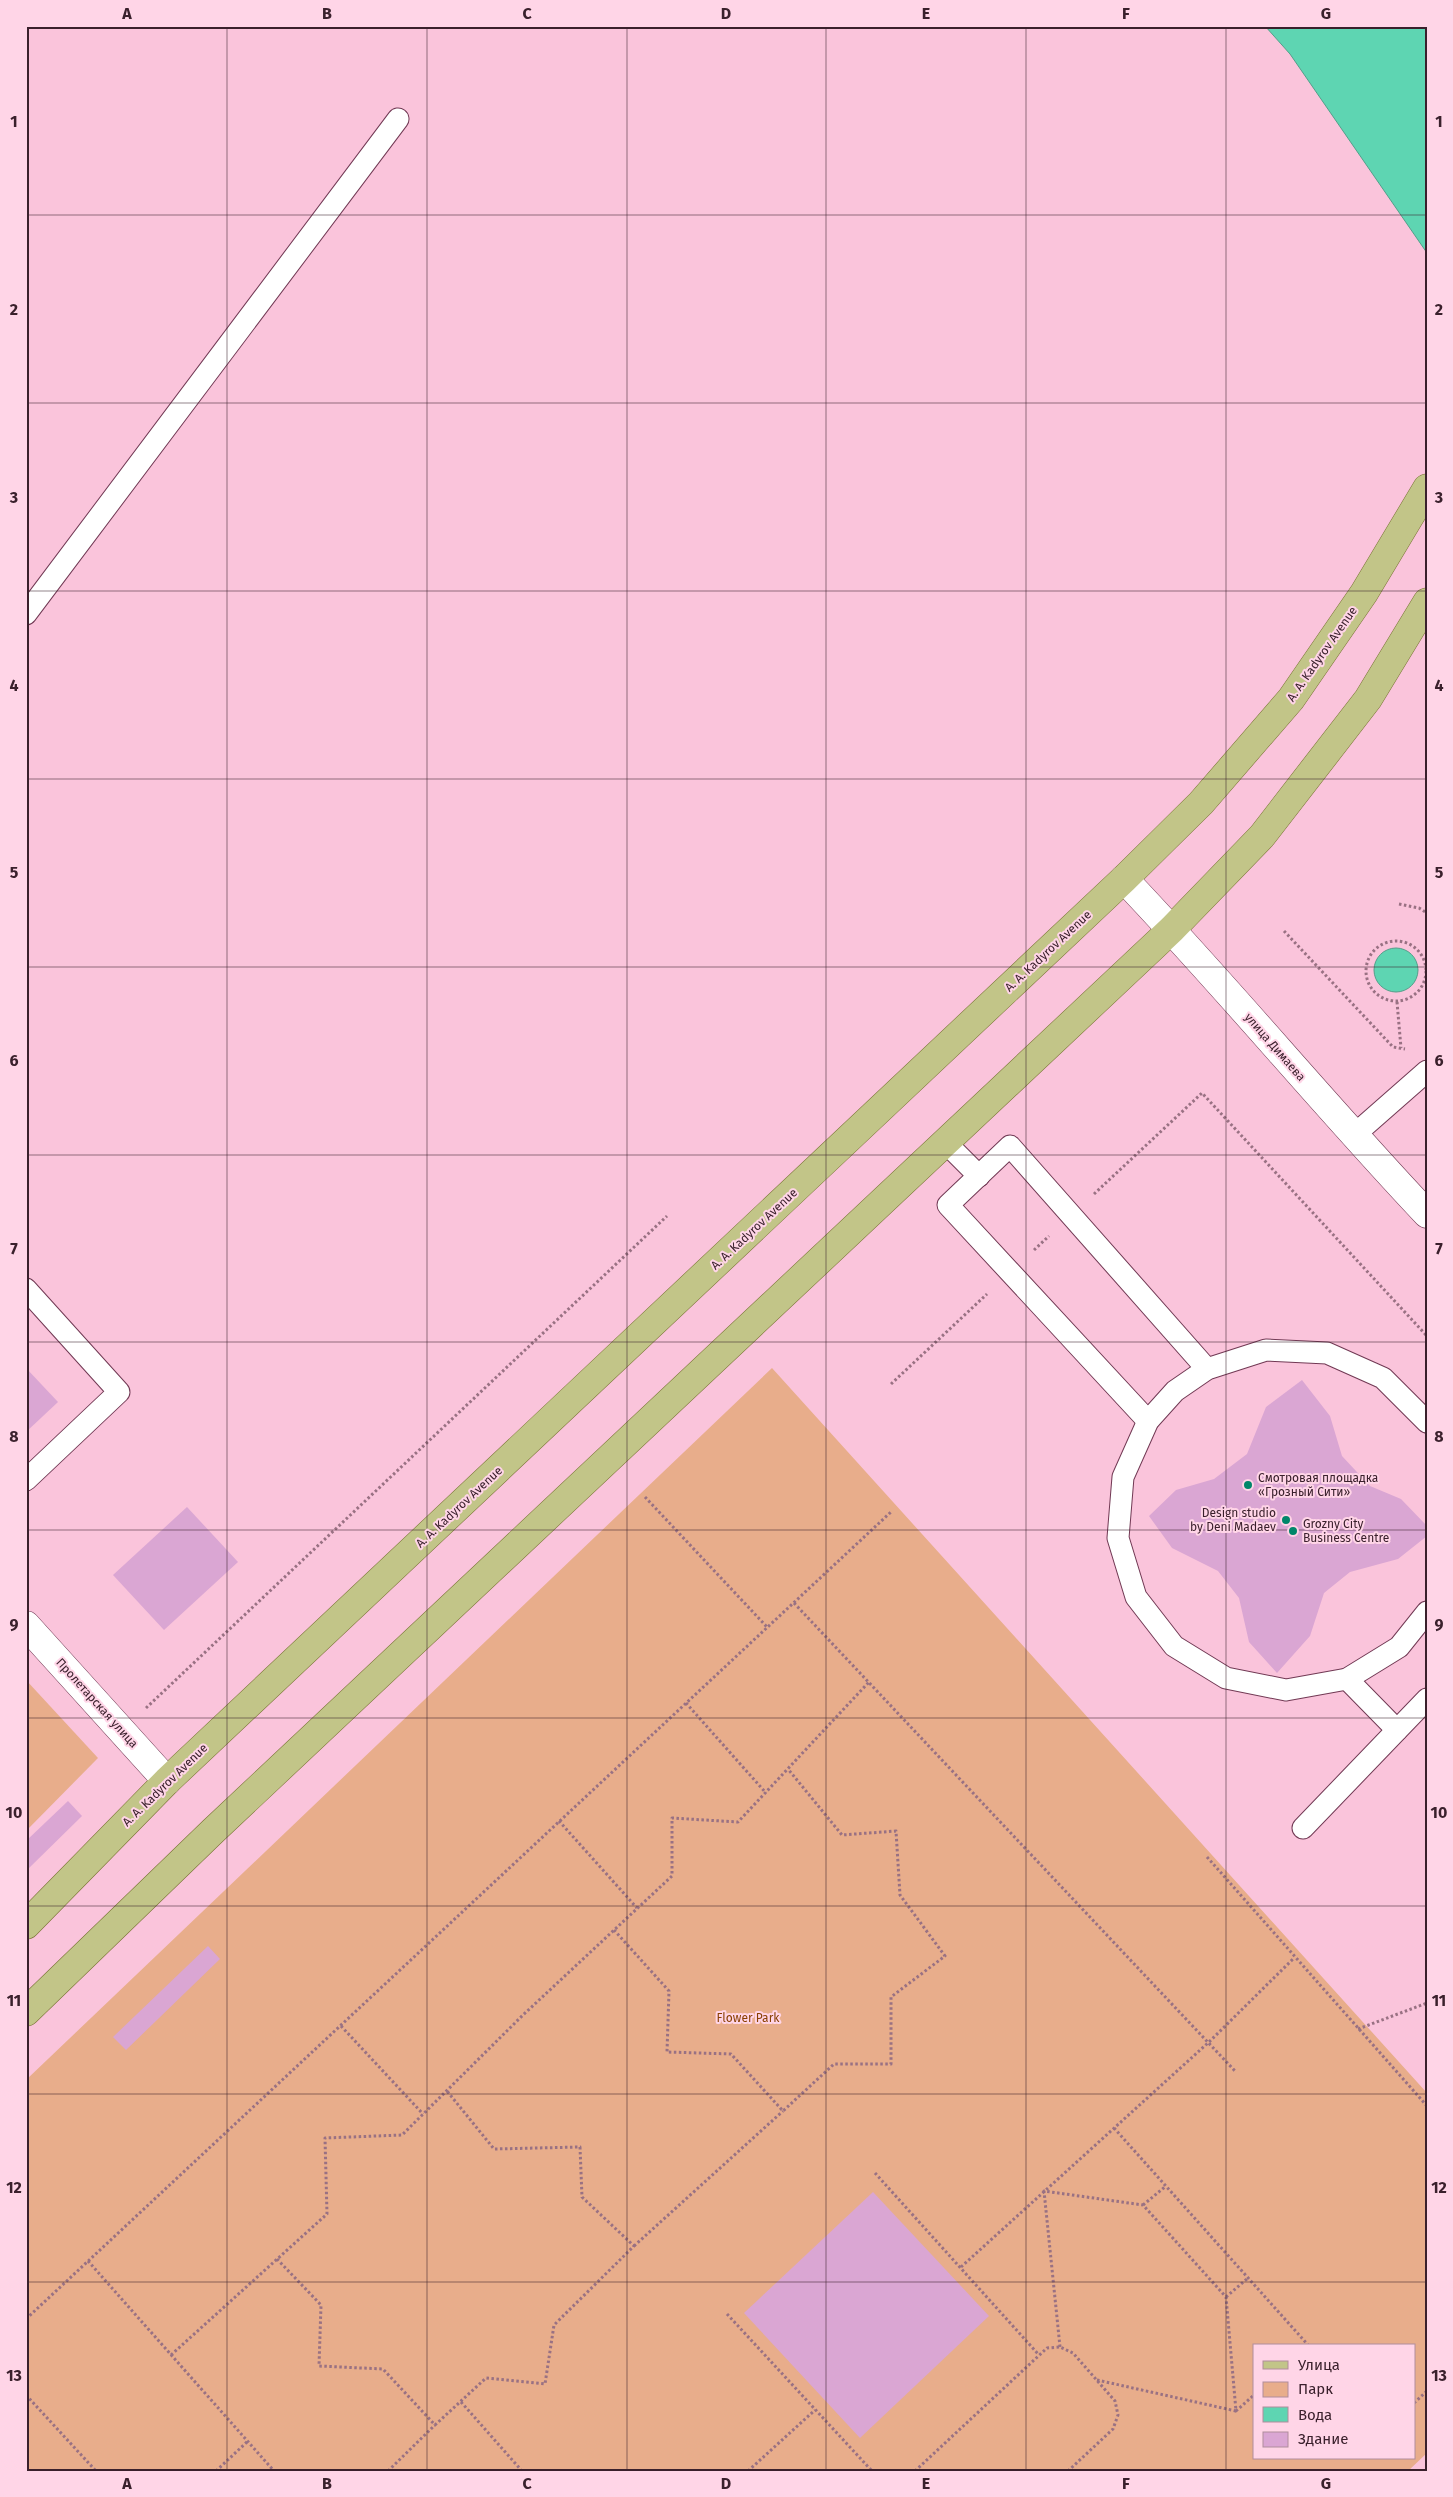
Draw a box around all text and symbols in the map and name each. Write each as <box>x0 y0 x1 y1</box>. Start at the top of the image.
text: A <box>121 4 132 23</box>
text: B <box>322 4 332 23</box>
text: C <box>522 4 532 23</box>
text: D <box>721 4 731 23</box>
text: E <box>922 4 930 23</box>
text: F <box>1122 4 1130 23</box>
text: G <box>1321 4 1331 23</box>
text: 1 <box>10 112 18 131</box>
text: 1 <box>1435 112 1443 131</box>
text: 2 <box>10 300 18 319</box>
text: 2 <box>1435 300 1443 319</box>
text: 3 <box>9 488 18 507</box>
text: 3 <box>1434 488 1443 507</box>
street label: A. A. Kadyrov Avenue <box>1284 604 1360 704</box>
text: 4 <box>9 676 19 695</box>
text: 4 <box>1434 676 1444 695</box>
text: 5 <box>10 863 19 882</box>
text: 5 <box>1435 863 1444 882</box>
street label: A. A. Kadyrov Avenue <box>1002 907 1094 995</box>
street label: улица Димаева <box>1242 1010 1308 1084</box>
text: 6 <box>9 1051 19 1070</box>
text: 6 <box>1434 1051 1444 1070</box>
street label: A. A. Kadyrov Avenue <box>708 1185 800 1273</box>
text: 7 <box>10 1239 18 1258</box>
text: 7 <box>1435 1239 1443 1258</box>
text: 8 <box>9 1427 19 1446</box>
text: 8 <box>1434 1427 1444 1446</box>
street label: A. A. Kadyrov Avenue <box>413 1463 505 1551</box>
place label: Смотровая площадка «Грозный Сити» <box>1258 1471 1378 1499</box>
marker: Смотровая площадка «Грозный Сити» <box>1242 1479 1254 1491</box>
place label: Design studio by Deni Madaev <box>1190 1506 1276 1534</box>
marker: Design studio by Deni Madaev <box>1280 1514 1292 1526</box>
place label: Grozny City Business Centre <box>1303 1517 1389 1545</box>
marker: Grozny City Business Centre <box>1287 1525 1299 1537</box>
text: 9 <box>10 1615 19 1634</box>
text: 9 <box>1435 1615 1444 1634</box>
street label: Пролетарская улица <box>53 1655 141 1751</box>
street label: A. A. Kadyrov Avenue <box>120 1741 210 1829</box>
text: 10 <box>6 1803 22 1822</box>
text: 10 <box>1431 1803 1447 1822</box>
text: 11 <box>7 1991 21 2010</box>
text: 11 <box>1432 1991 1446 2010</box>
park label: Flower Park <box>717 2011 780 2025</box>
text: 12 <box>6 2178 22 2197</box>
text: 12 <box>1431 2178 1447 2197</box>
legend <box>1253 2344 1416 2460</box>
text: Улица <box>1298 2356 1340 2374</box>
text: 13 <box>6 2366 22 2385</box>
text: 13 <box>1431 2366 1447 2385</box>
text: Парк <box>1298 2380 1333 2398</box>
text: Вода <box>1298 2406 1332 2424</box>
text: Здание <box>1298 2430 1348 2448</box>
text: A <box>121 2474 132 2493</box>
text: B <box>322 2474 332 2493</box>
text: C <box>522 2474 532 2493</box>
text: D <box>721 2474 731 2493</box>
text: E <box>922 2474 930 2493</box>
text: F <box>1122 2474 1130 2493</box>
text: G <box>1321 2474 1331 2493</box>

